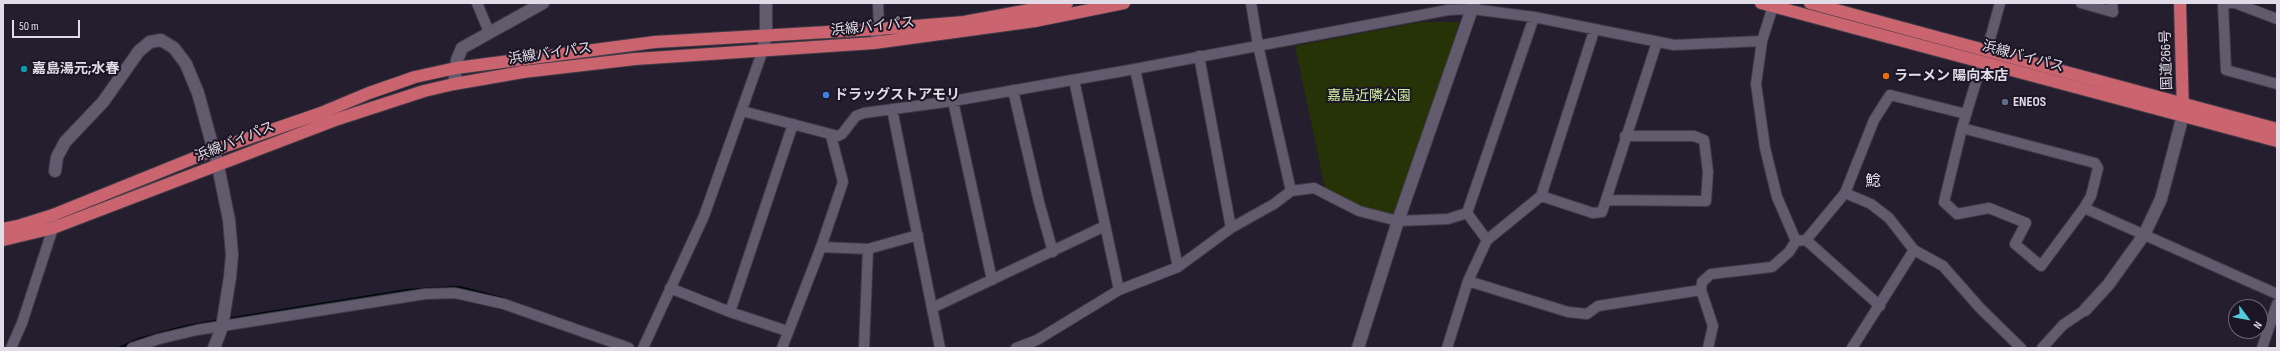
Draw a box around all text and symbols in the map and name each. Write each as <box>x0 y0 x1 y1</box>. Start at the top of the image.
scale bar <box>14 12 82 38</box>
street label: 浜線バイパス <box>830 14 916 40</box>
text: 50 m <box>19 19 39 34</box>
street label: 国道266号 <box>2158 30 2176 90</box>
street label: 浜線バイパス <box>1980 38 2066 76</box>
street label: 浜線バイパス <box>507 40 593 68</box>
place label: 嘉島湯元;水春 <box>32 61 119 77</box>
marker: 嘉島湯元;水春 <box>19 64 29 74</box>
place label: ラーメン 陽向本店 <box>1894 68 2008 84</box>
marker: ラーメン 陽向本店 <box>1881 71 1891 81</box>
place label: ドラッグストアモリ <box>834 87 960 103</box>
park label: 嘉島近隣公園 <box>1327 88 1411 104</box>
marker: ドラッグストアモリ <box>821 90 831 100</box>
place label: ENEOS <box>2013 94 2046 110</box>
marker: ENEOS <box>2000 97 2010 107</box>
street label: 浜線バイパス <box>193 118 277 166</box>
district label: 鯰 <box>1865 172 1881 192</box>
north arrow <box>2228 299 2268 339</box>
text: N <box>2251 319 2265 331</box>

